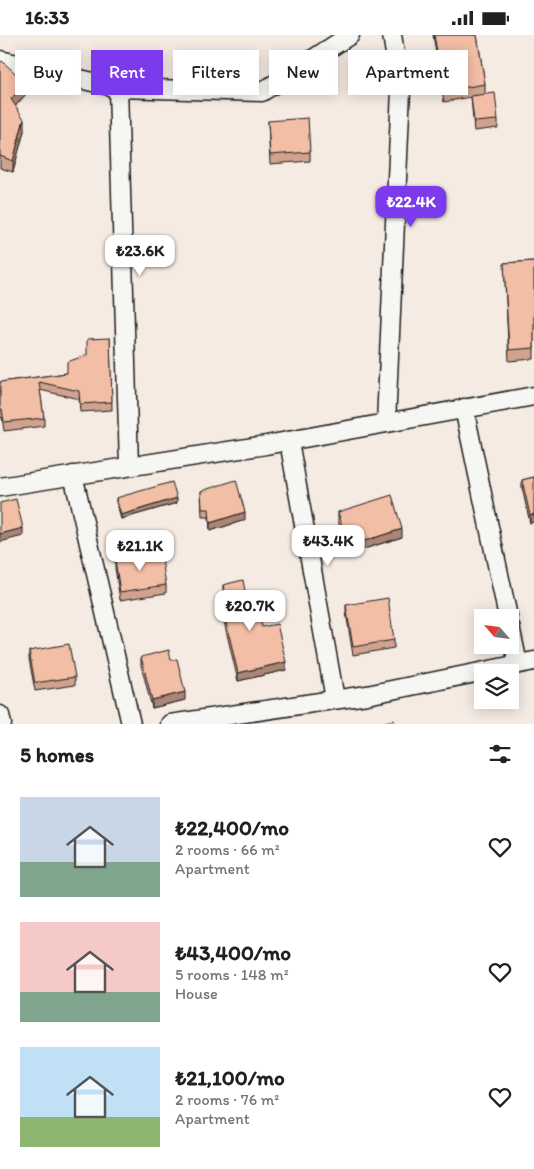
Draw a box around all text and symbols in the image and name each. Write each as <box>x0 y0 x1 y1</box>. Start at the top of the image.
text: 16:33 <box>25 6 69 29</box>
chip: Buy <box>15 50 81 95</box>
chip: Rent <box>91 50 163 95</box>
chip: Filters <box>173 50 259 95</box>
chip: New <box>269 50 338 95</box>
chip: Apartment <box>348 50 468 95</box>
pin: ₺22.4K <box>370 185 452 228</box>
text: ₺22.4K <box>386 192 436 211</box>
pin: ₺23.6K <box>99 235 181 277</box>
text: ₺23.6K <box>116 241 164 260</box>
pin: ₺43.4K <box>287 525 369 567</box>
pin: ₺21.1K <box>99 529 181 572</box>
text: ₺43.4K <box>303 531 353 550</box>
text: ₺21.1K <box>117 536 163 555</box>
pin: ₺20.7K <box>209 589 291 632</box>
text: ₺20.7K <box>226 596 274 615</box>
north arrow <box>474 609 519 654</box>
map controls <box>474 609 519 709</box>
button: layers <box>474 664 519 709</box>
icon: filters <box>486 740 514 768</box>
text: 5 homes <box>20 742 94 767</box>
text: ₺22,400/mo <box>175 815 289 840</box>
icon: home <box>60 817 120 877</box>
icon: heart <box>486 833 514 861</box>
text: 2 rooms · 66 m² <box>175 840 280 859</box>
text: Apartment <box>175 859 250 878</box>
text: ₺43,400/mo <box>175 940 291 965</box>
icon: home <box>60 942 120 1002</box>
icon: heart <box>486 958 514 986</box>
text: 5 rooms · 148 m² <box>175 965 289 984</box>
text: House <box>175 984 218 1003</box>
text: ₺21,100/mo <box>175 1065 285 1090</box>
icon: home <box>60 1067 120 1127</box>
icon: heart <box>486 1083 514 1111</box>
text: 2 rooms · 76 m² <box>175 1090 279 1109</box>
text: Apartment <box>175 1109 250 1128</box>

